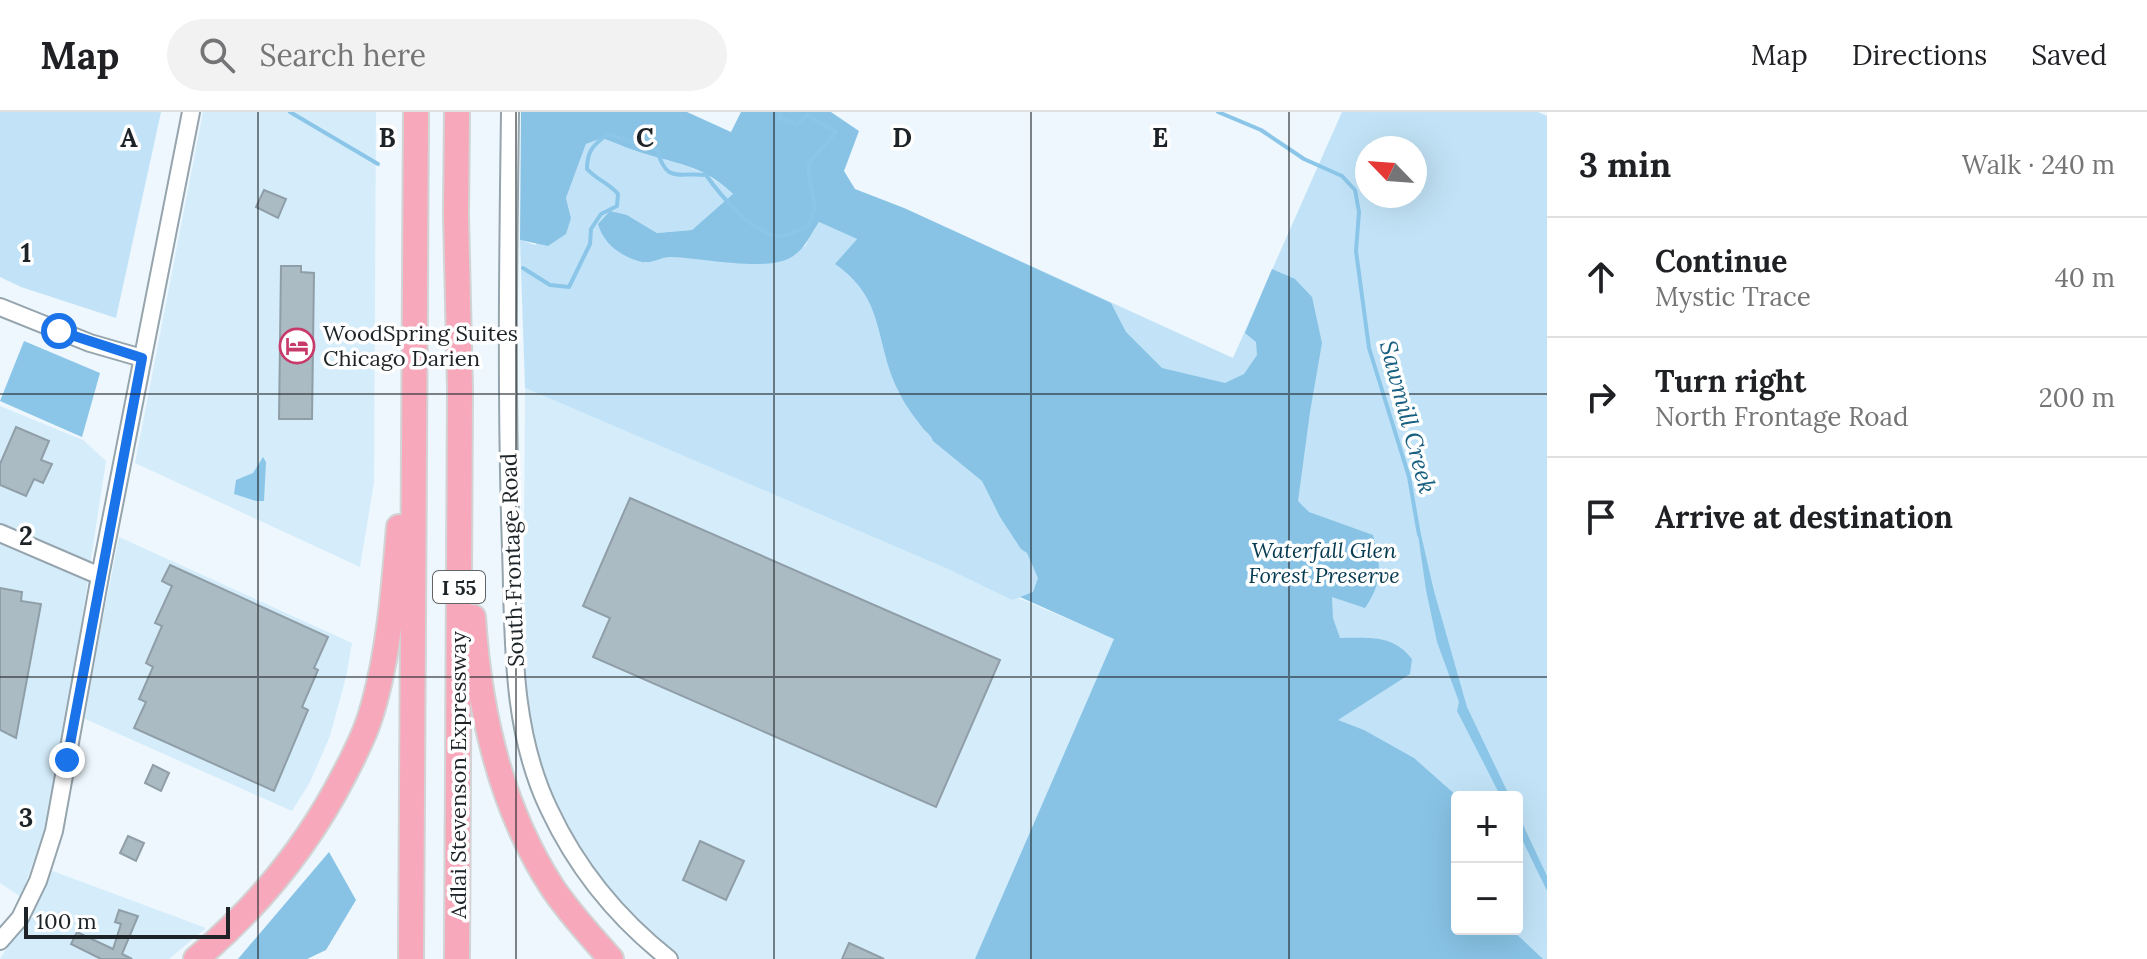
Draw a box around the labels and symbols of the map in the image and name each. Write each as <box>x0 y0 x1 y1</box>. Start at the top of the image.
text: A <box>120 121 138 154</box>
text: B <box>378 121 396 154</box>
text: C <box>636 121 654 154</box>
text: D <box>892 121 912 154</box>
text: E <box>1152 121 1168 154</box>
north arrow <box>1355 136 1427 208</box>
text: 1 <box>21 236 31 269</box>
route start <box>41 313 77 349</box>
place label: WoodSpring Suites Chicago Darien <box>323 319 518 372</box>
hotel icon: WoodSpring Suites Chicago Darien <box>278 327 316 365</box>
water label: Sawmill Creek <box>1373 337 1443 497</box>
street label: South Frontage Road <box>494 453 530 667</box>
text: 2 <box>19 519 33 552</box>
park label: Waterfall Glen Forest Preserve <box>1248 536 1400 589</box>
road number: I 55 <box>433 571 485 603</box>
street label: Adlai Stevenson Expressway <box>444 631 472 920</box>
route end <box>49 742 85 778</box>
text: 3 <box>19 801 33 834</box>
scale bar <box>24 903 230 939</box>

